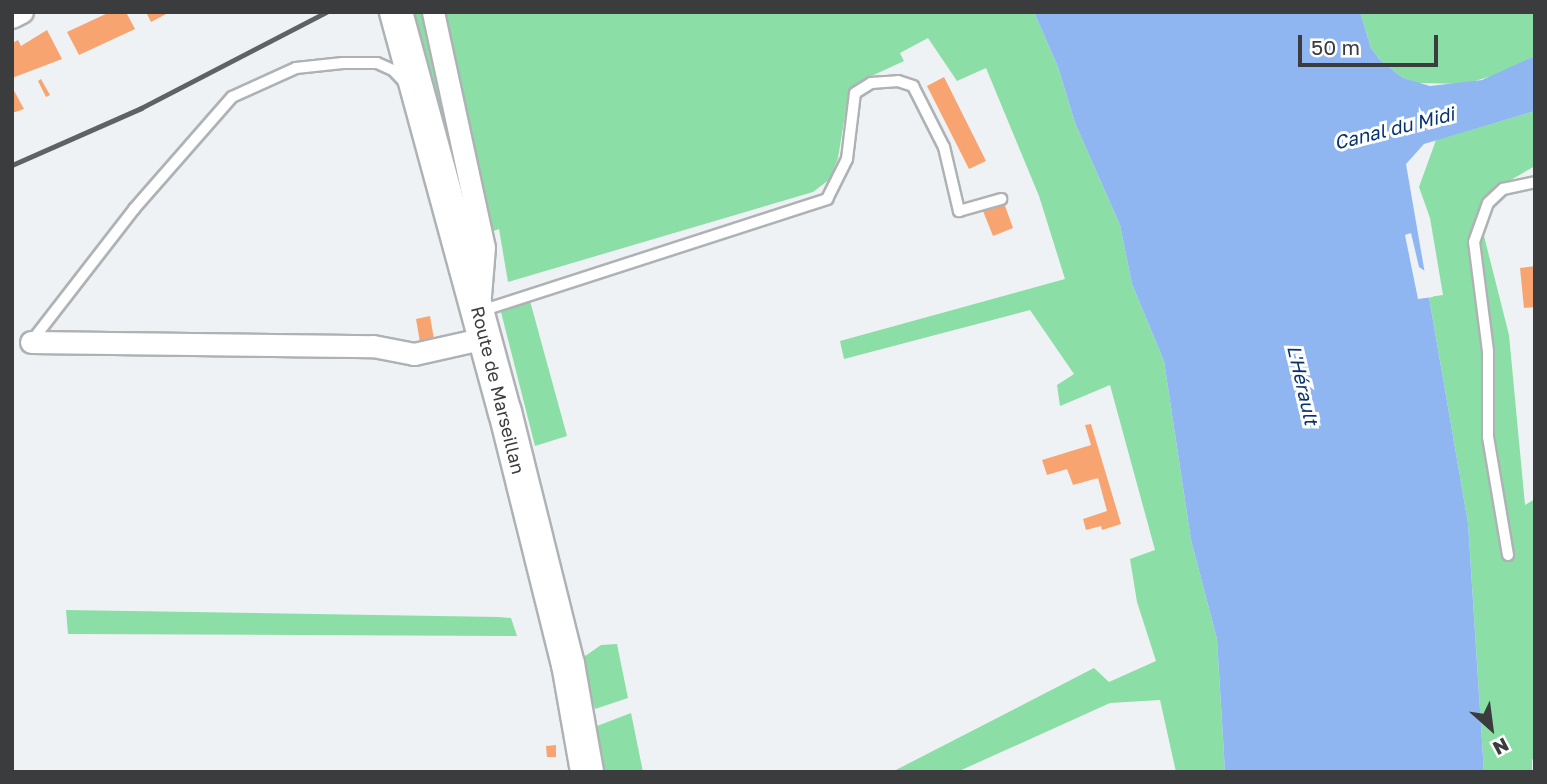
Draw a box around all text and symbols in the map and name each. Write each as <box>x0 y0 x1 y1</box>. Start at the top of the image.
scale bar <box>1302 21 1442 65</box>
text: 50 m <box>1311 34 1360 60</box>
water label: Canal du Midi <box>1332 102 1456 154</box>
street label: Route de Marseillan <box>467 304 529 476</box>
water label: L'Hérault <box>1283 343 1323 427</box>
north arrow <box>1456 693 1526 763</box>
text: N <box>1489 733 1513 761</box>

